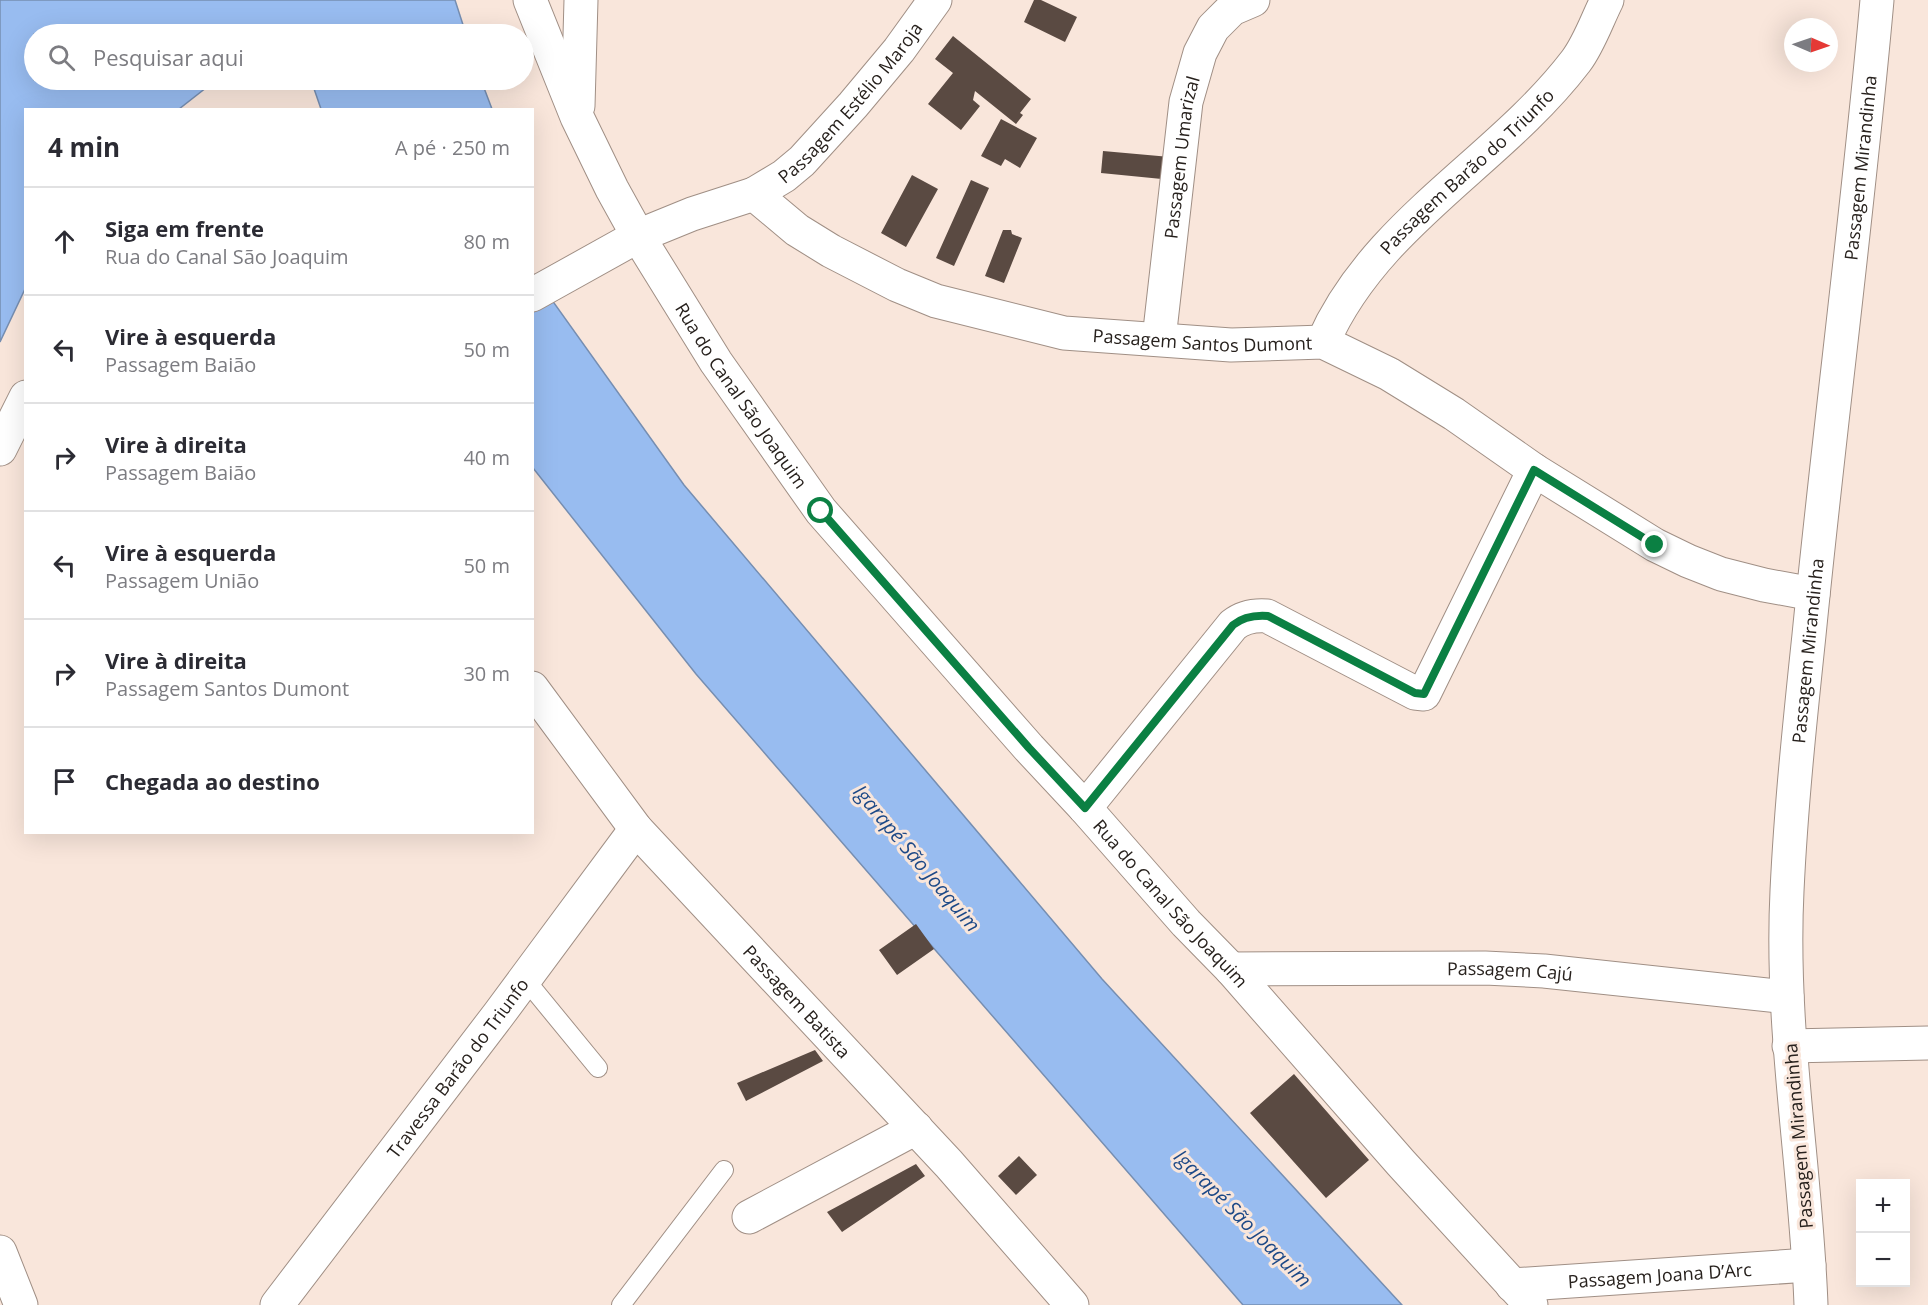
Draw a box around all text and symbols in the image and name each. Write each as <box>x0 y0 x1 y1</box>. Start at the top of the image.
street label: Passagem Estélio Maroja <box>772 17 928 188</box>
north arrow <box>1784 18 1838 72</box>
search box <box>24 24 534 90</box>
icon: search <box>45 41 78 74</box>
text: Pesquisar aqui <box>93 42 244 72</box>
street label: Passagem Umarizal <box>1159 73 1205 240</box>
street label: Passagem Mirandinha <box>1838 74 1882 262</box>
street label: Passagem Barão do Triunfo <box>1374 83 1559 259</box>
text: 4 min <box>48 129 120 165</box>
text: A pé · 250 m <box>395 134 510 161</box>
text: Siga em frente <box>105 213 264 243</box>
icon: ahead <box>48 225 81 258</box>
text: 80 m <box>463 228 510 255</box>
text: Rua do Canal São Joaquim <box>105 243 349 270</box>
street label: Rua do Canal São Joaquim <box>670 298 813 493</box>
text: Vire à esquerda <box>105 321 276 351</box>
street label: Passagem Santos Dumont <box>1092 323 1313 357</box>
icon: left <box>48 333 81 366</box>
text: 50 m <box>463 336 510 363</box>
text: Passagem Baião <box>105 351 256 378</box>
text: Vire à direita <box>105 429 247 459</box>
icon: right <box>48 441 81 474</box>
text: 40 m <box>463 444 510 471</box>
text: Passagem Baião <box>105 459 256 486</box>
route start <box>807 497 833 523</box>
route end <box>1641 531 1667 557</box>
text: Vire à esquerda <box>105 537 276 567</box>
icon: left <box>48 549 81 582</box>
text: 50 m <box>463 552 510 579</box>
street label: Passagem Mirandinha <box>1786 557 1829 745</box>
text: Passagem União <box>105 567 259 594</box>
text: Vire à direita <box>105 645 247 675</box>
icon: right <box>48 657 81 690</box>
text: 30 m <box>463 660 510 687</box>
text: Passagem Santos Dumont <box>105 675 349 702</box>
icon: arrive <box>48 765 81 798</box>
text: Chegada ao destino <box>105 766 320 796</box>
water label: Igarapé São Joaquim <box>847 779 987 937</box>
street label: Rua do Canal São Joaquim <box>1088 814 1254 992</box>
street label: Passagem Batista <box>738 939 856 1063</box>
street label: Passagem Cajú <box>1447 956 1574 986</box>
street label: Travessa Barão do Triunfo <box>381 973 534 1163</box>
street label: Passagem Mirandinha <box>1778 1042 1818 1230</box>
water label: Igarapé São Joaquim <box>1168 1143 1318 1293</box>
map controls <box>1856 1179 1910 1287</box>
button: + <box>1856 1179 1910 1233</box>
button: − <box>1856 1233 1910 1287</box>
street label: Passagem Joana D’Arc <box>1567 1257 1753 1293</box>

